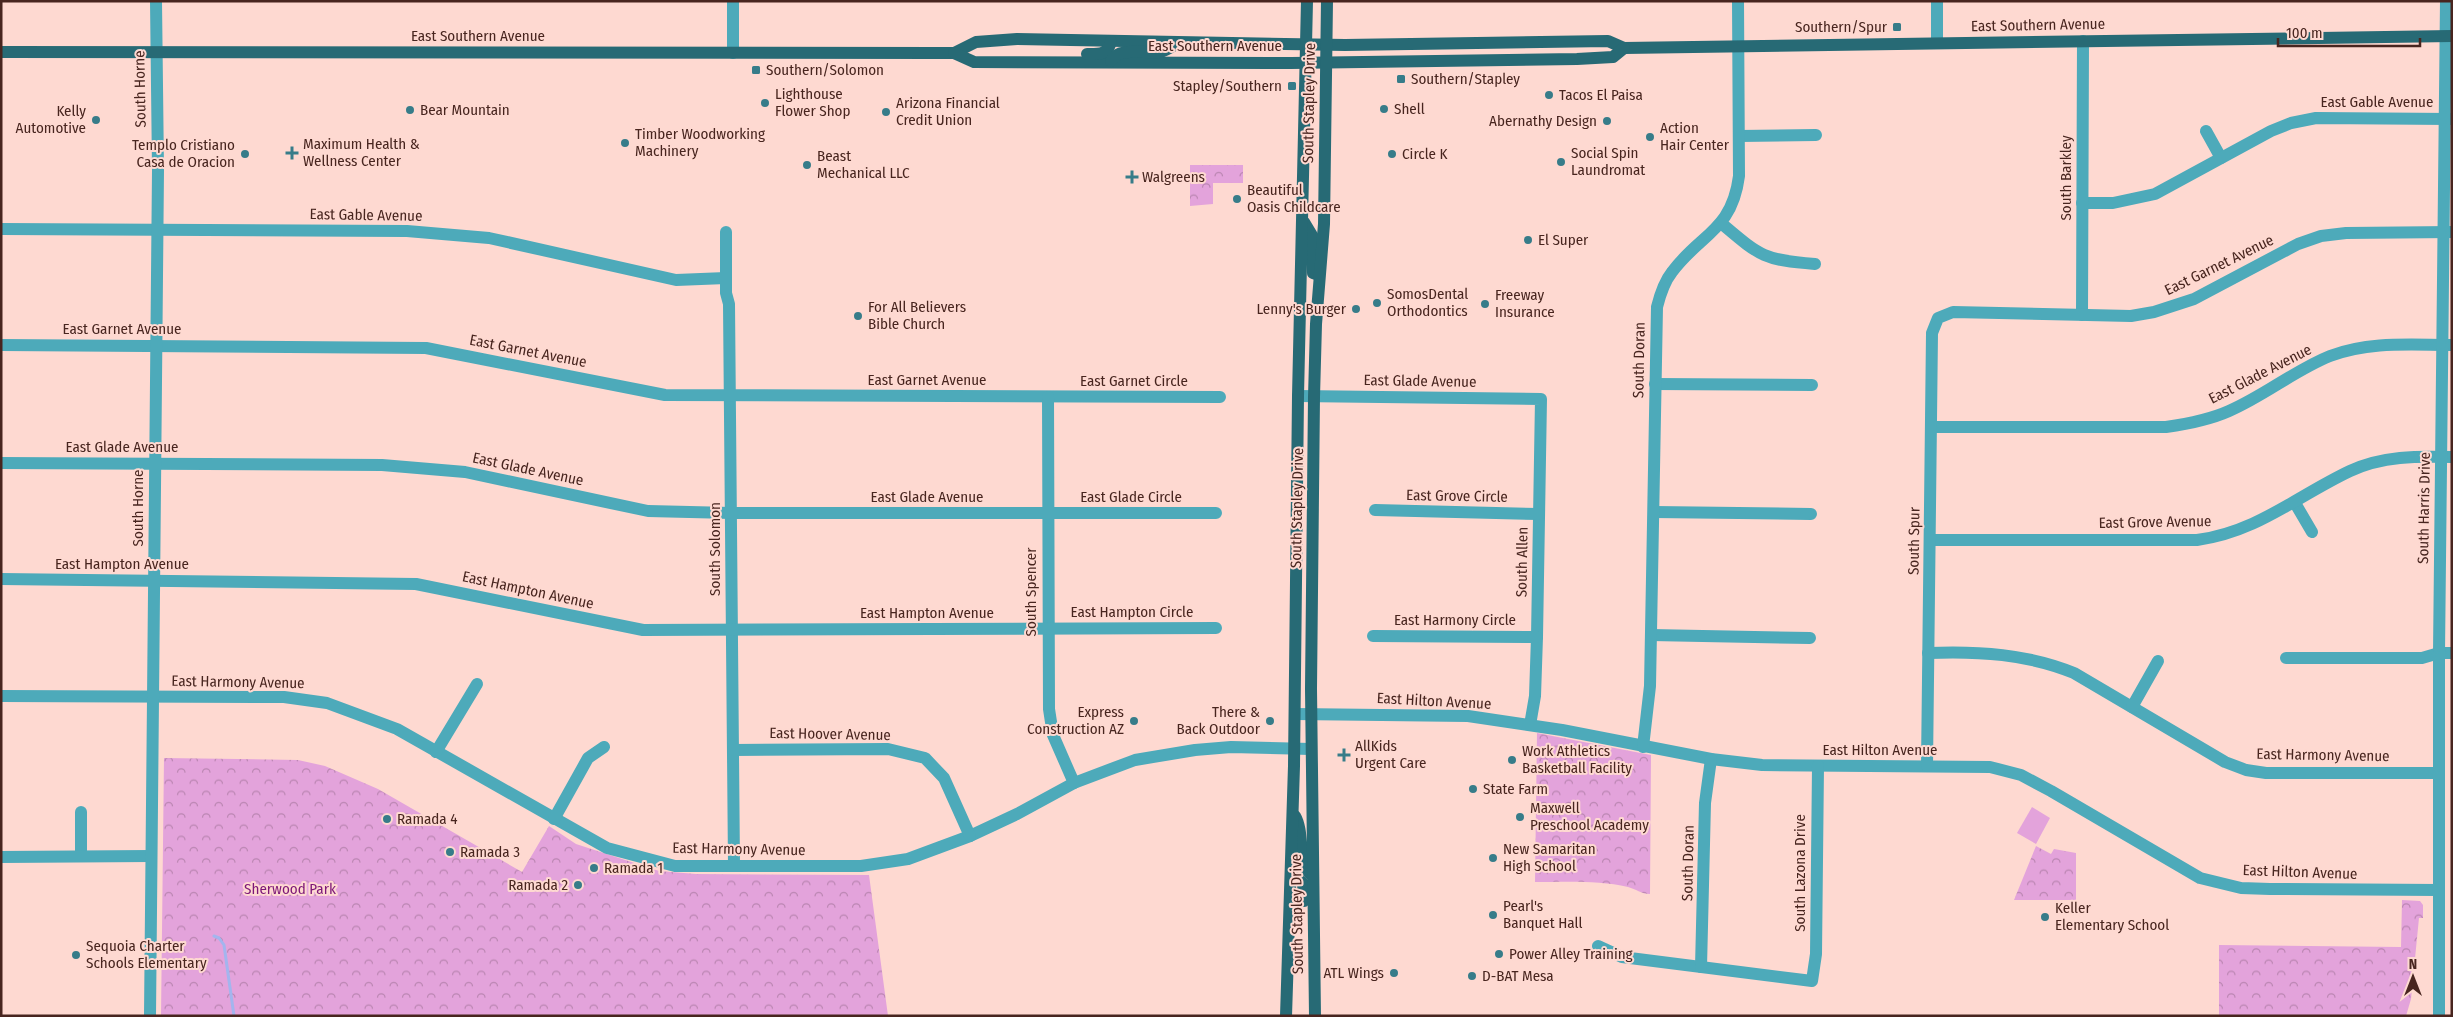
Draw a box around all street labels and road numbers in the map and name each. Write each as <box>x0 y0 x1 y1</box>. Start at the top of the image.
street label: East Southern Avenue <box>1971 15 2105 35</box>
street label: East Southern Avenue <box>411 27 545 45</box>
street label: East Southern Avenue <box>1148 37 1282 55</box>
street label: South Stapley Drive <box>1299 43 1319 163</box>
street label: South Horne <box>130 50 150 128</box>
street label: East Gable Avenue <box>2321 93 2433 111</box>
street label: South Barkley <box>2057 135 2075 221</box>
street label: East Gable Avenue <box>309 205 423 225</box>
street label: East Garnet Avenue <box>2162 231 2276 299</box>
street label: East Garnet Avenue <box>63 320 181 338</box>
street label: South Doran <box>1629 322 1649 398</box>
street label: East Garnet Avenue <box>468 331 588 371</box>
street label: East Glade Avenue <box>2206 340 2314 408</box>
street label: East Garnet Avenue <box>868 371 986 389</box>
street label: East Glade Avenue <box>1363 371 1477 391</box>
street label: East Garnet Circle <box>1080 372 1188 390</box>
street label: East Glade Avenue <box>66 438 178 456</box>
street label: East Glade Avenue <box>471 448 585 490</box>
street label: South Stapley Drive <box>1287 448 1307 568</box>
street label: South Harris Drive <box>2414 452 2434 564</box>
street label: South Horne <box>129 469 147 547</box>
street label: East Grove Circle <box>1406 486 1508 506</box>
street label: East Glade Avenue <box>871 488 983 506</box>
street label: East Glade Circle <box>1080 488 1182 506</box>
street label: South Solomon <box>706 502 724 596</box>
street label: South Spur <box>1904 506 1924 575</box>
street label: East Grove Avenue <box>2098 512 2212 532</box>
street label: South Allen <box>1512 527 1532 597</box>
street label: South Spencer <box>1022 547 1040 637</box>
street label: East Hampton Avenue <box>55 555 189 573</box>
street label: East Hampton Avenue <box>461 567 595 613</box>
street label: East Hampton Circle <box>1071 603 1193 621</box>
street label: East Hampton Avenue <box>860 604 994 622</box>
street label: East Harmony Circle <box>1394 611 1516 629</box>
street label: East Harmony Avenue <box>171 672 305 692</box>
street label: East Hilton Avenue <box>1376 689 1492 713</box>
street label: East Hoover Avenue <box>769 724 891 744</box>
street label: East Hilton Avenue <box>1823 741 1937 759</box>
street label: East Harmony Avenue <box>2256 745 2390 765</box>
street label: South Lazona Drive <box>1791 814 1809 932</box>
street label: South Doran <box>1678 825 1698 901</box>
street label: East Harmony Avenue <box>672 839 806 859</box>
street label: South Stapley Drive <box>1287 854 1307 974</box>
street label: East Hilton Avenue <box>2242 861 2358 883</box>

